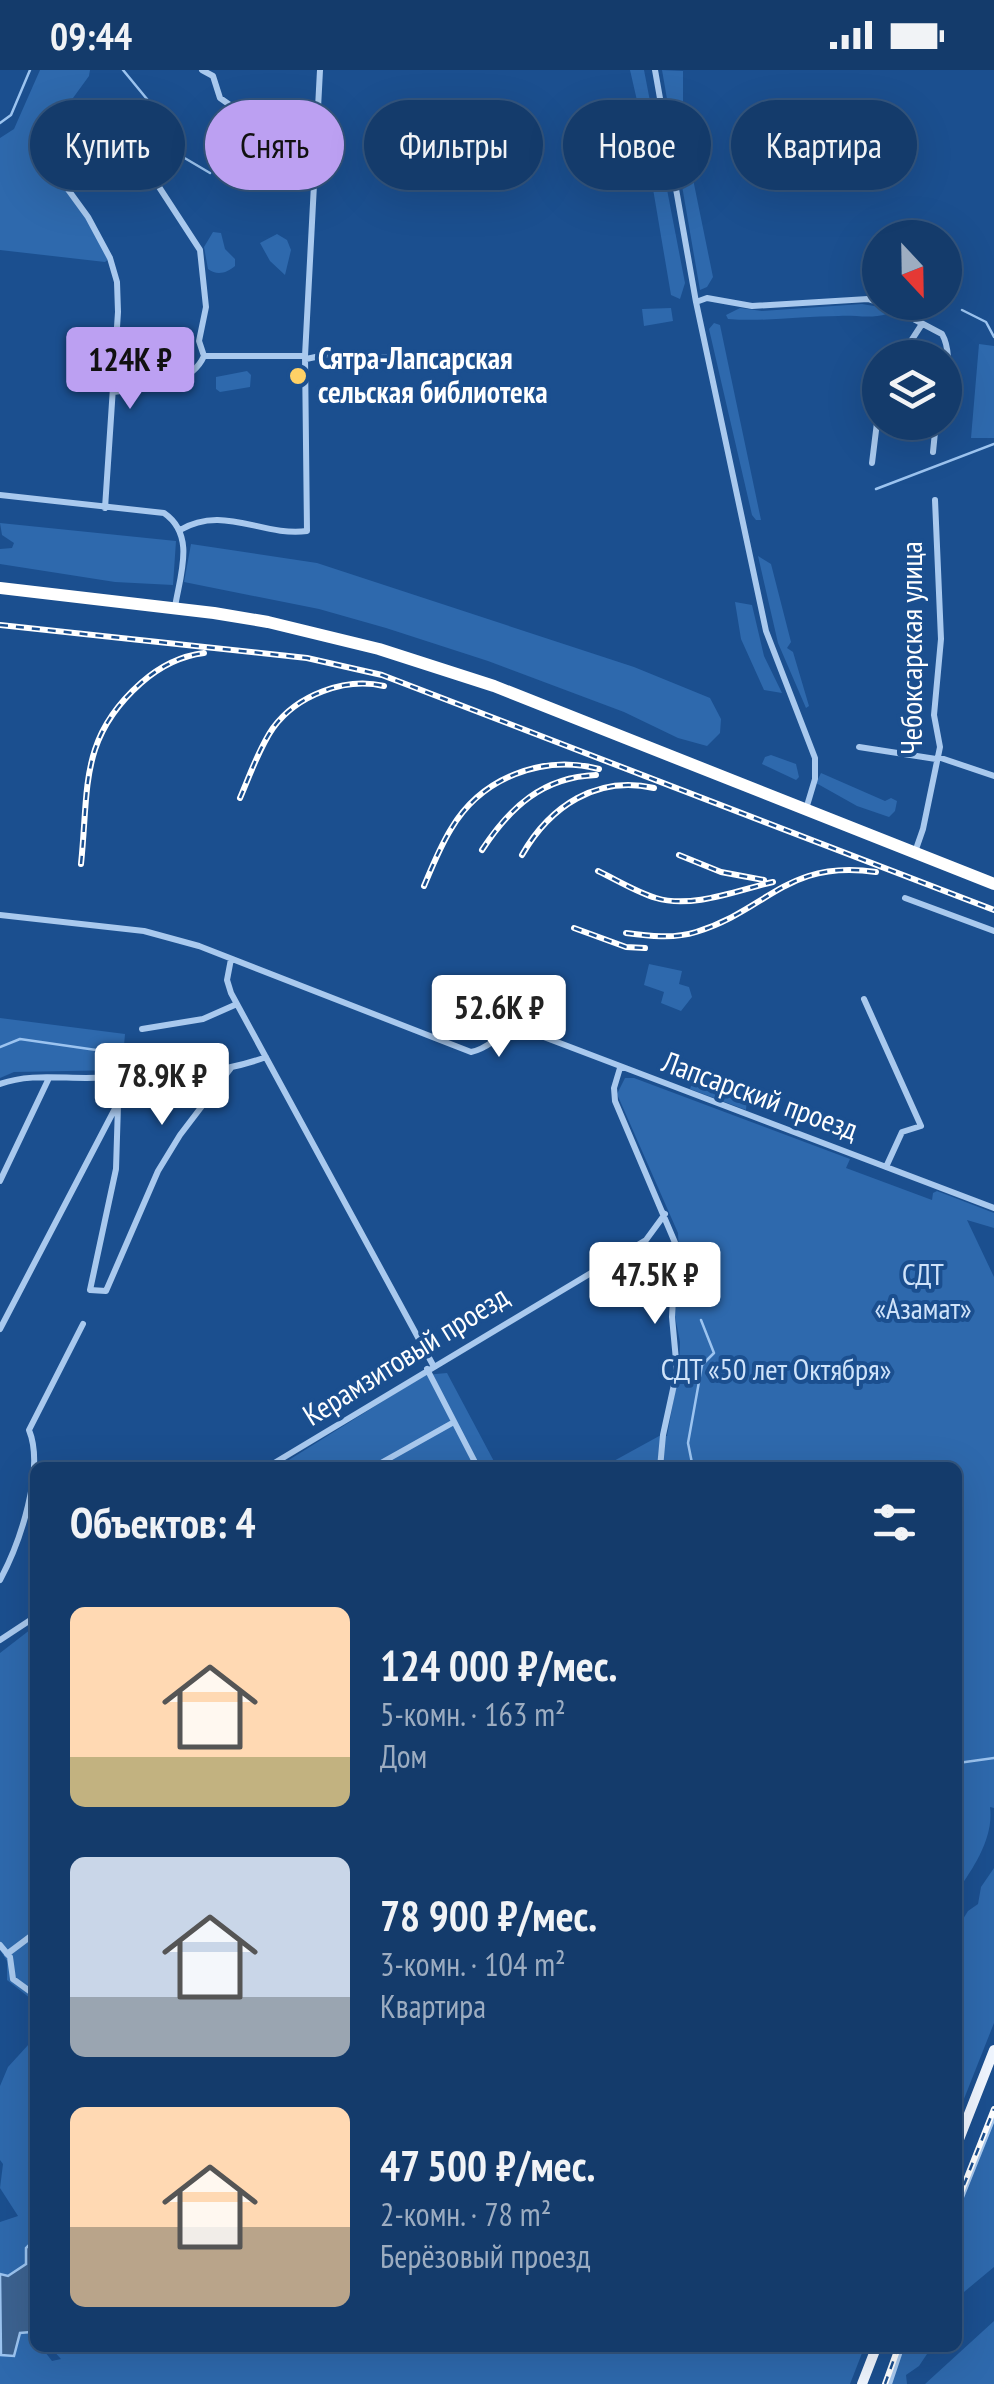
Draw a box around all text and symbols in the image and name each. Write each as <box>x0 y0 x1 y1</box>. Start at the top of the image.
text: 09:44 <box>50 11 132 60</box>
chip: Купить <box>30 100 185 190</box>
chip: Снять <box>205 100 344 190</box>
chip: Фильтры <box>364 100 543 190</box>
chip: Новое <box>563 100 711 190</box>
chip: Квартира <box>731 100 917 190</box>
north arrow <box>862 220 962 320</box>
map controls <box>862 220 962 440</box>
pin: 124K ₽ <box>49 327 211 412</box>
text: 124K ₽ <box>88 338 172 380</box>
place label: Сятра-Лапсарская сельская библиотека <box>318 338 548 411</box>
button: layers <box>862 340 962 440</box>
marker: Сятра-Лапсарская сельская библиотека <box>287 365 309 387</box>
street label: Чебоксарская улица <box>891 541 930 755</box>
pin: 52.6K ₽ <box>407 975 591 1060</box>
text: 52.6K ₽ <box>454 986 544 1028</box>
street label: Лапсарский проезд <box>656 1041 864 1148</box>
pin: 78.9K ₽ <box>70 1043 254 1128</box>
text: 78.9K ₽ <box>117 1054 207 1096</box>
pin: 47.5K ₽ <box>563 1242 747 1327</box>
text: 47.5K ₽ <box>611 1253 699 1295</box>
park label: СДТ «Азамат» <box>874 1254 972 1327</box>
street label: Керамзитовый проезд <box>295 1276 515 1434</box>
park label: СДТ «50 лет Октября» <box>661 1349 891 1388</box>
text: Объектов: 4 <box>70 1495 256 1550</box>
icon: filters <box>867 1495 922 1550</box>
text: 124 000 ₽/мес. <box>380 1638 617 1693</box>
icon: home <box>150 1647 270 1767</box>
text: 5-комн. · 163 m² <box>380 1693 566 1735</box>
text: Дом <box>380 1735 427 1777</box>
text: 78 900 ₽/мес. <box>380 1888 597 1943</box>
icon: home <box>150 1897 270 2017</box>
text: 3-комн. · 104 m² <box>380 1943 566 1985</box>
text: Квартира <box>380 1985 486 2027</box>
text: 47 500 ₽/мес. <box>380 2138 595 2193</box>
icon: home <box>150 2147 270 2267</box>
text: 2-комн. · 78 m² <box>380 2193 551 2235</box>
text: Берёзовый проезд <box>380 2235 591 2277</box>

